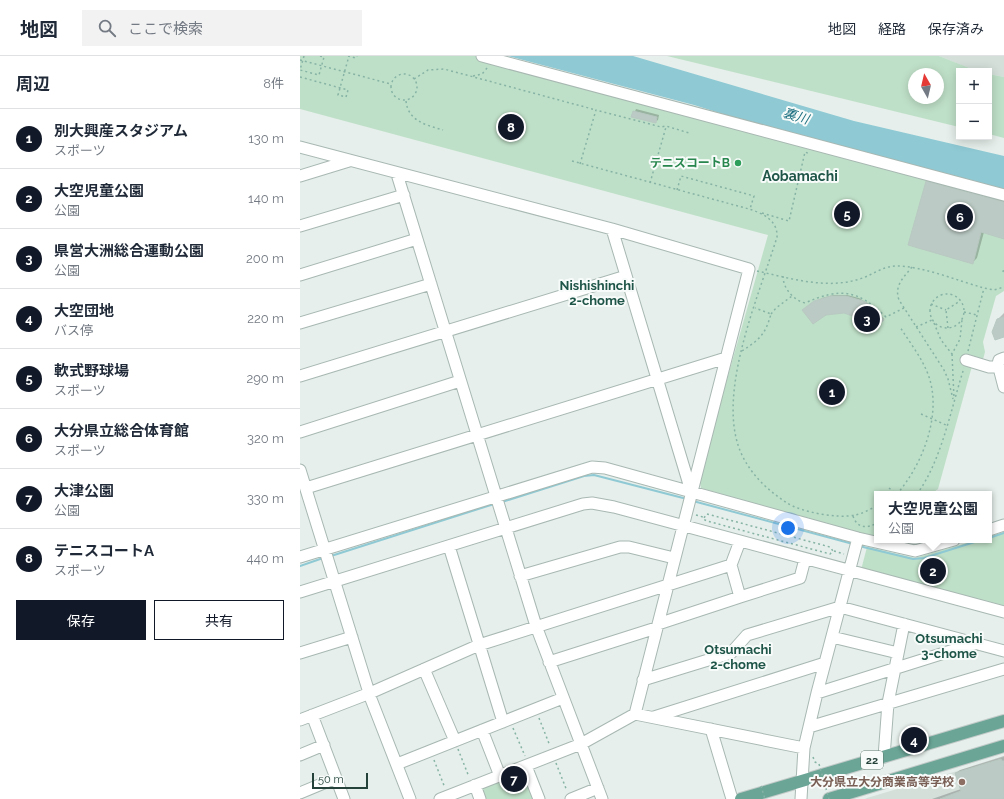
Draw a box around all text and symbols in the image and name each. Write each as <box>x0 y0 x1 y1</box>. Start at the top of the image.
search box <box>82 10 362 46</box>
icon: search <box>96 17 118 39</box>
text: 地図 <box>20 18 58 40</box>
text: ここで検索 <box>128 20 203 38</box>
text: 地図 <box>828 21 856 37</box>
text: 経路 <box>878 21 906 37</box>
text: 保存済み <box>928 21 984 37</box>
north arrow <box>908 68 944 104</box>
map controls <box>956 68 992 140</box>
button: + <box>956 68 992 104</box>
text: 周辺 <box>16 74 50 94</box>
text: 8件 <box>263 76 284 91</box>
button: − <box>956 104 992 140</box>
water label: 裏川 <box>781 105 813 128</box>
pin: 8 <box>498 112 524 142</box>
text: 別大興産スタジアム <box>54 122 188 140</box>
text: 1 <box>26 131 32 146</box>
text: 130 m <box>248 131 284 146</box>
text: スポーツ <box>54 143 106 158</box>
place label: テニスコートB <box>650 156 730 170</box>
marker: テニスコートB <box>733 158 743 168</box>
district label: Aobamachi <box>762 168 838 184</box>
text: 大空児童公園 <box>54 182 144 200</box>
text: 2 <box>25 191 33 206</box>
text: 140 m <box>248 191 284 206</box>
pin: 5 <box>834 199 860 229</box>
pin: 6 <box>947 202 973 232</box>
text: 公園 <box>54 203 80 218</box>
text: 県営大洲総合運動公園 <box>54 242 204 260</box>
text: 3 <box>25 251 33 266</box>
text: 200 m <box>246 251 284 266</box>
text: 公園 <box>54 263 80 278</box>
district label: Nishishinchi 2-chome <box>560 278 634 308</box>
text: 大空団地 <box>54 302 114 320</box>
pin: 3 <box>854 304 880 334</box>
text: 4 <box>25 311 33 326</box>
text: 220 m <box>247 311 284 326</box>
text: バス停 <box>54 323 93 338</box>
text: 軟式野球場 <box>54 362 129 380</box>
text: 5 <box>25 371 33 386</box>
text: 290 m <box>246 371 284 386</box>
pin: 1 <box>819 377 845 407</box>
text: スポーツ <box>54 383 106 398</box>
text: 大分県立総合体育館 <box>54 422 189 440</box>
text: 6 <box>25 431 33 446</box>
text: 320 m <box>247 431 284 446</box>
text: スポーツ <box>54 443 106 458</box>
text: 大津公園 <box>54 482 114 500</box>
text: 7 <box>25 491 33 506</box>
text: 330 m <box>247 491 284 506</box>
popup <box>874 491 992 543</box>
text: 大空児童公園 <box>888 500 978 518</box>
text: 公園 <box>54 503 80 518</box>
your location <box>778 518 798 538</box>
text: 公園 <box>888 521 914 536</box>
text: テニスコートA <box>54 542 154 560</box>
text: 8 <box>25 551 33 566</box>
text: 440 m <box>247 551 284 566</box>
pin: 2 <box>920 556 946 586</box>
text: スポーツ <box>54 563 106 578</box>
button: 保存 <box>16 600 146 640</box>
button: 共有 <box>154 600 284 640</box>
district label: Otsumachi 3-chome <box>915 631 983 661</box>
district label: Otsumachi 2-chome <box>704 642 772 672</box>
pin: 4 <box>901 725 927 755</box>
road number: 22 <box>861 751 883 769</box>
pin: 7 <box>501 764 527 794</box>
scale bar <box>312 771 368 790</box>
text: 50 m <box>318 773 344 786</box>
place label: 大分県立大分商業高等学校 <box>810 775 954 789</box>
marker: 大分県立大分商業高等学校 <box>957 777 967 787</box>

